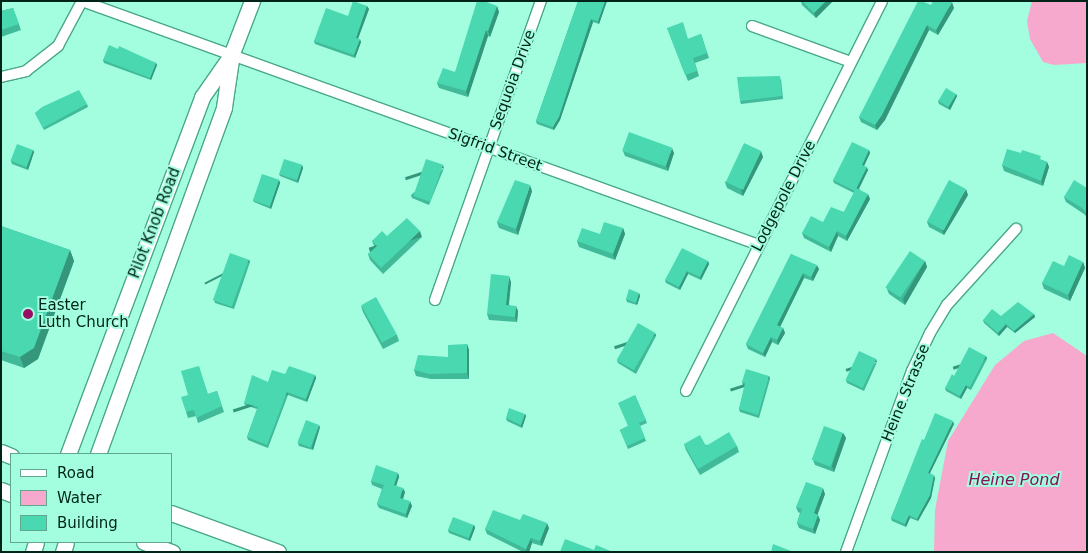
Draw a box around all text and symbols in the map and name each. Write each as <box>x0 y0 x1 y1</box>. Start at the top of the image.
street label: Sequoia Drive <box>487 28 539 132</box>
street label: Sigfrid Street <box>446 125 544 175</box>
street label: Lodgepole Drive <box>748 137 820 255</box>
street label: Pilot Knob Road <box>126 165 184 281</box>
place label: Easter Luth Church <box>38 296 129 331</box>
marker: Easter Luth Church <box>22 308 34 320</box>
street label: Heine Strasse <box>878 342 934 444</box>
legend <box>10 453 172 543</box>
text: Road <box>57 464 95 482</box>
water label: Heine Pond <box>968 470 1060 490</box>
text: Water <box>57 489 101 507</box>
text: Building <box>57 514 118 532</box>

